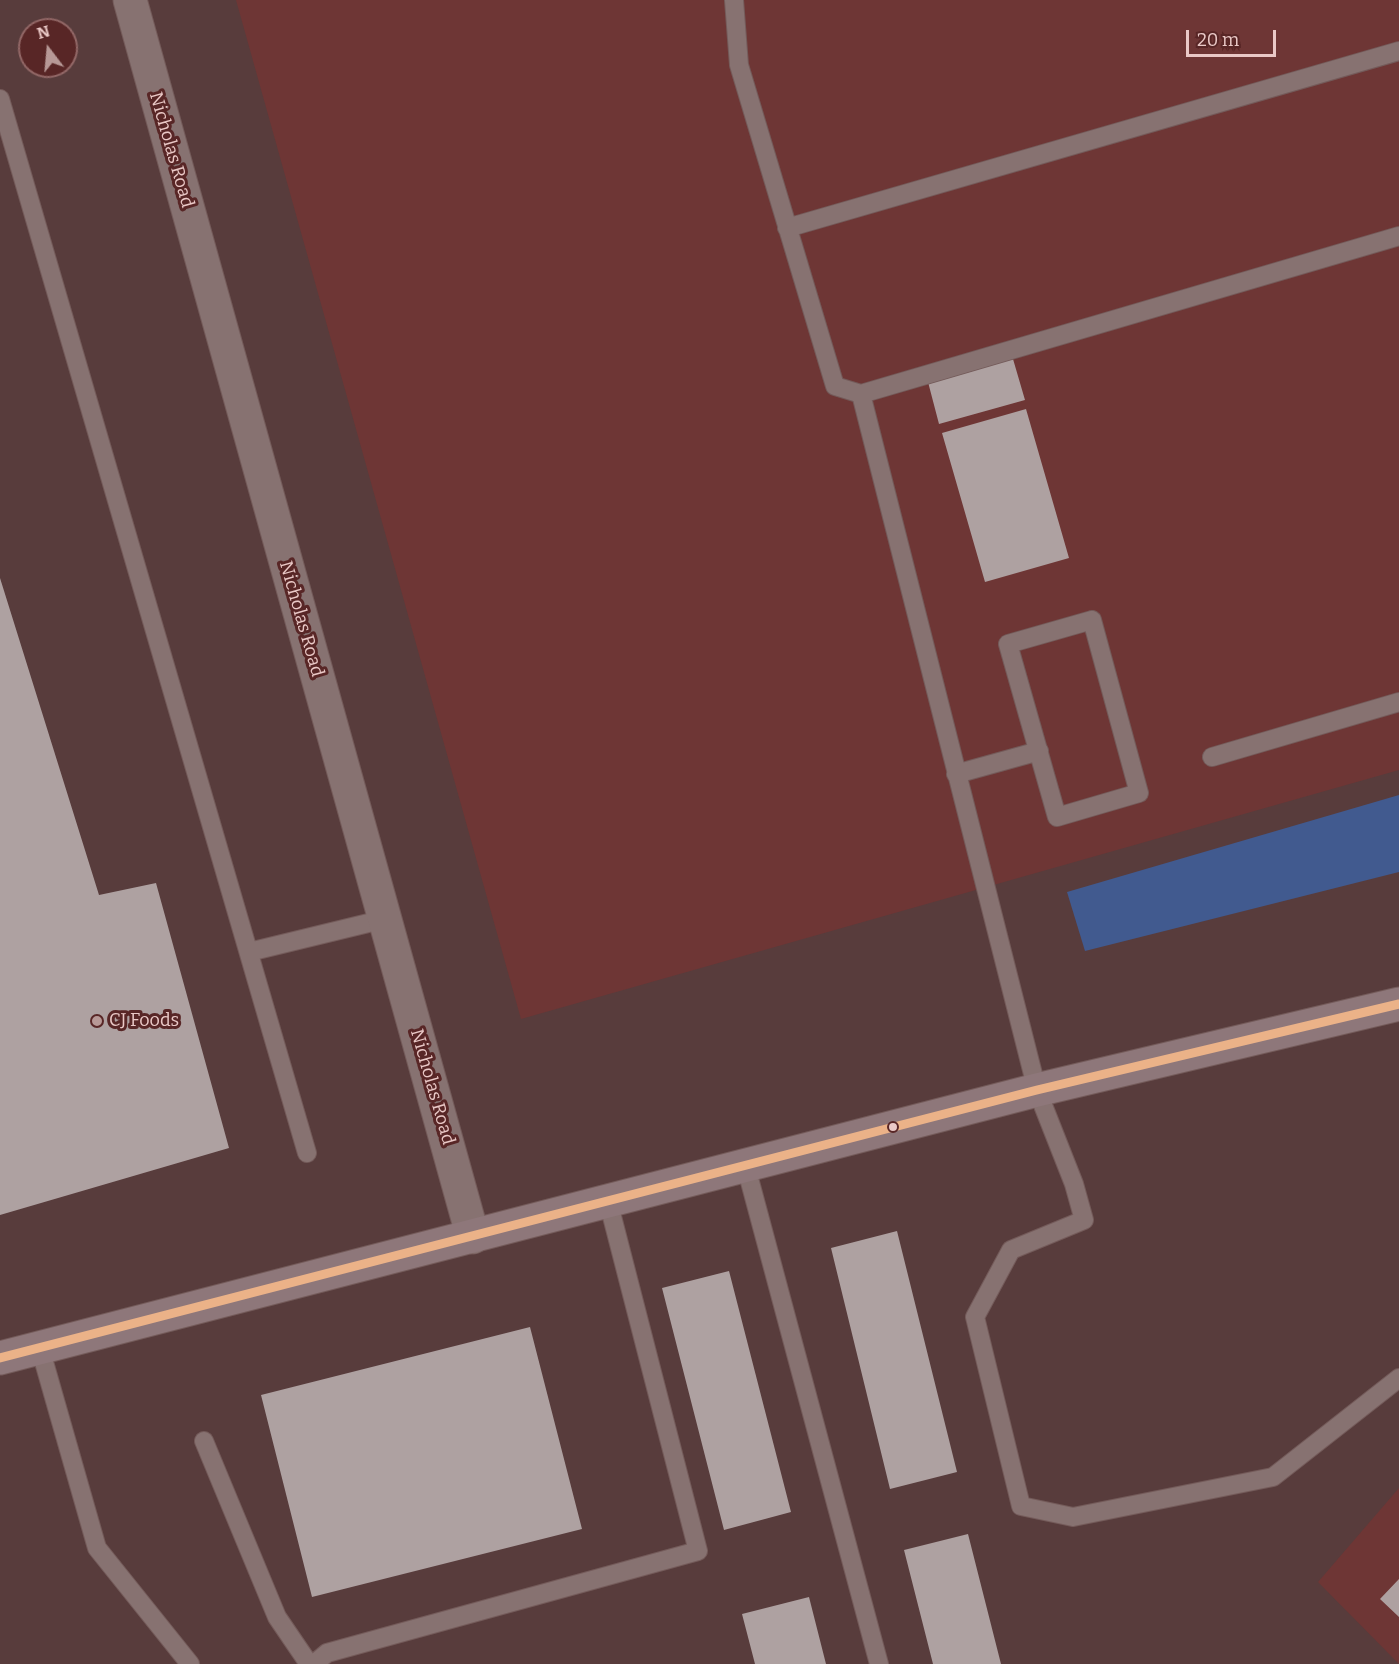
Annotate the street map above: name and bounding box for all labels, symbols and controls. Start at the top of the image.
north arrow [18,18,78,78]
scale bar [1189,18,1279,56]
text: N [35,21,52,43]
text: 20 m [1197,29,1239,51]
street label: Nicholas Road [144,90,198,210]
street label: Nicholas Road [274,559,328,679]
place label: CJ Foods [109,1010,179,1032]
marker: CJ Foods [90,1014,104,1028]
street label: Nicholas Road [405,1027,459,1147]
unlabelled marker [887,1121,899,1133]

